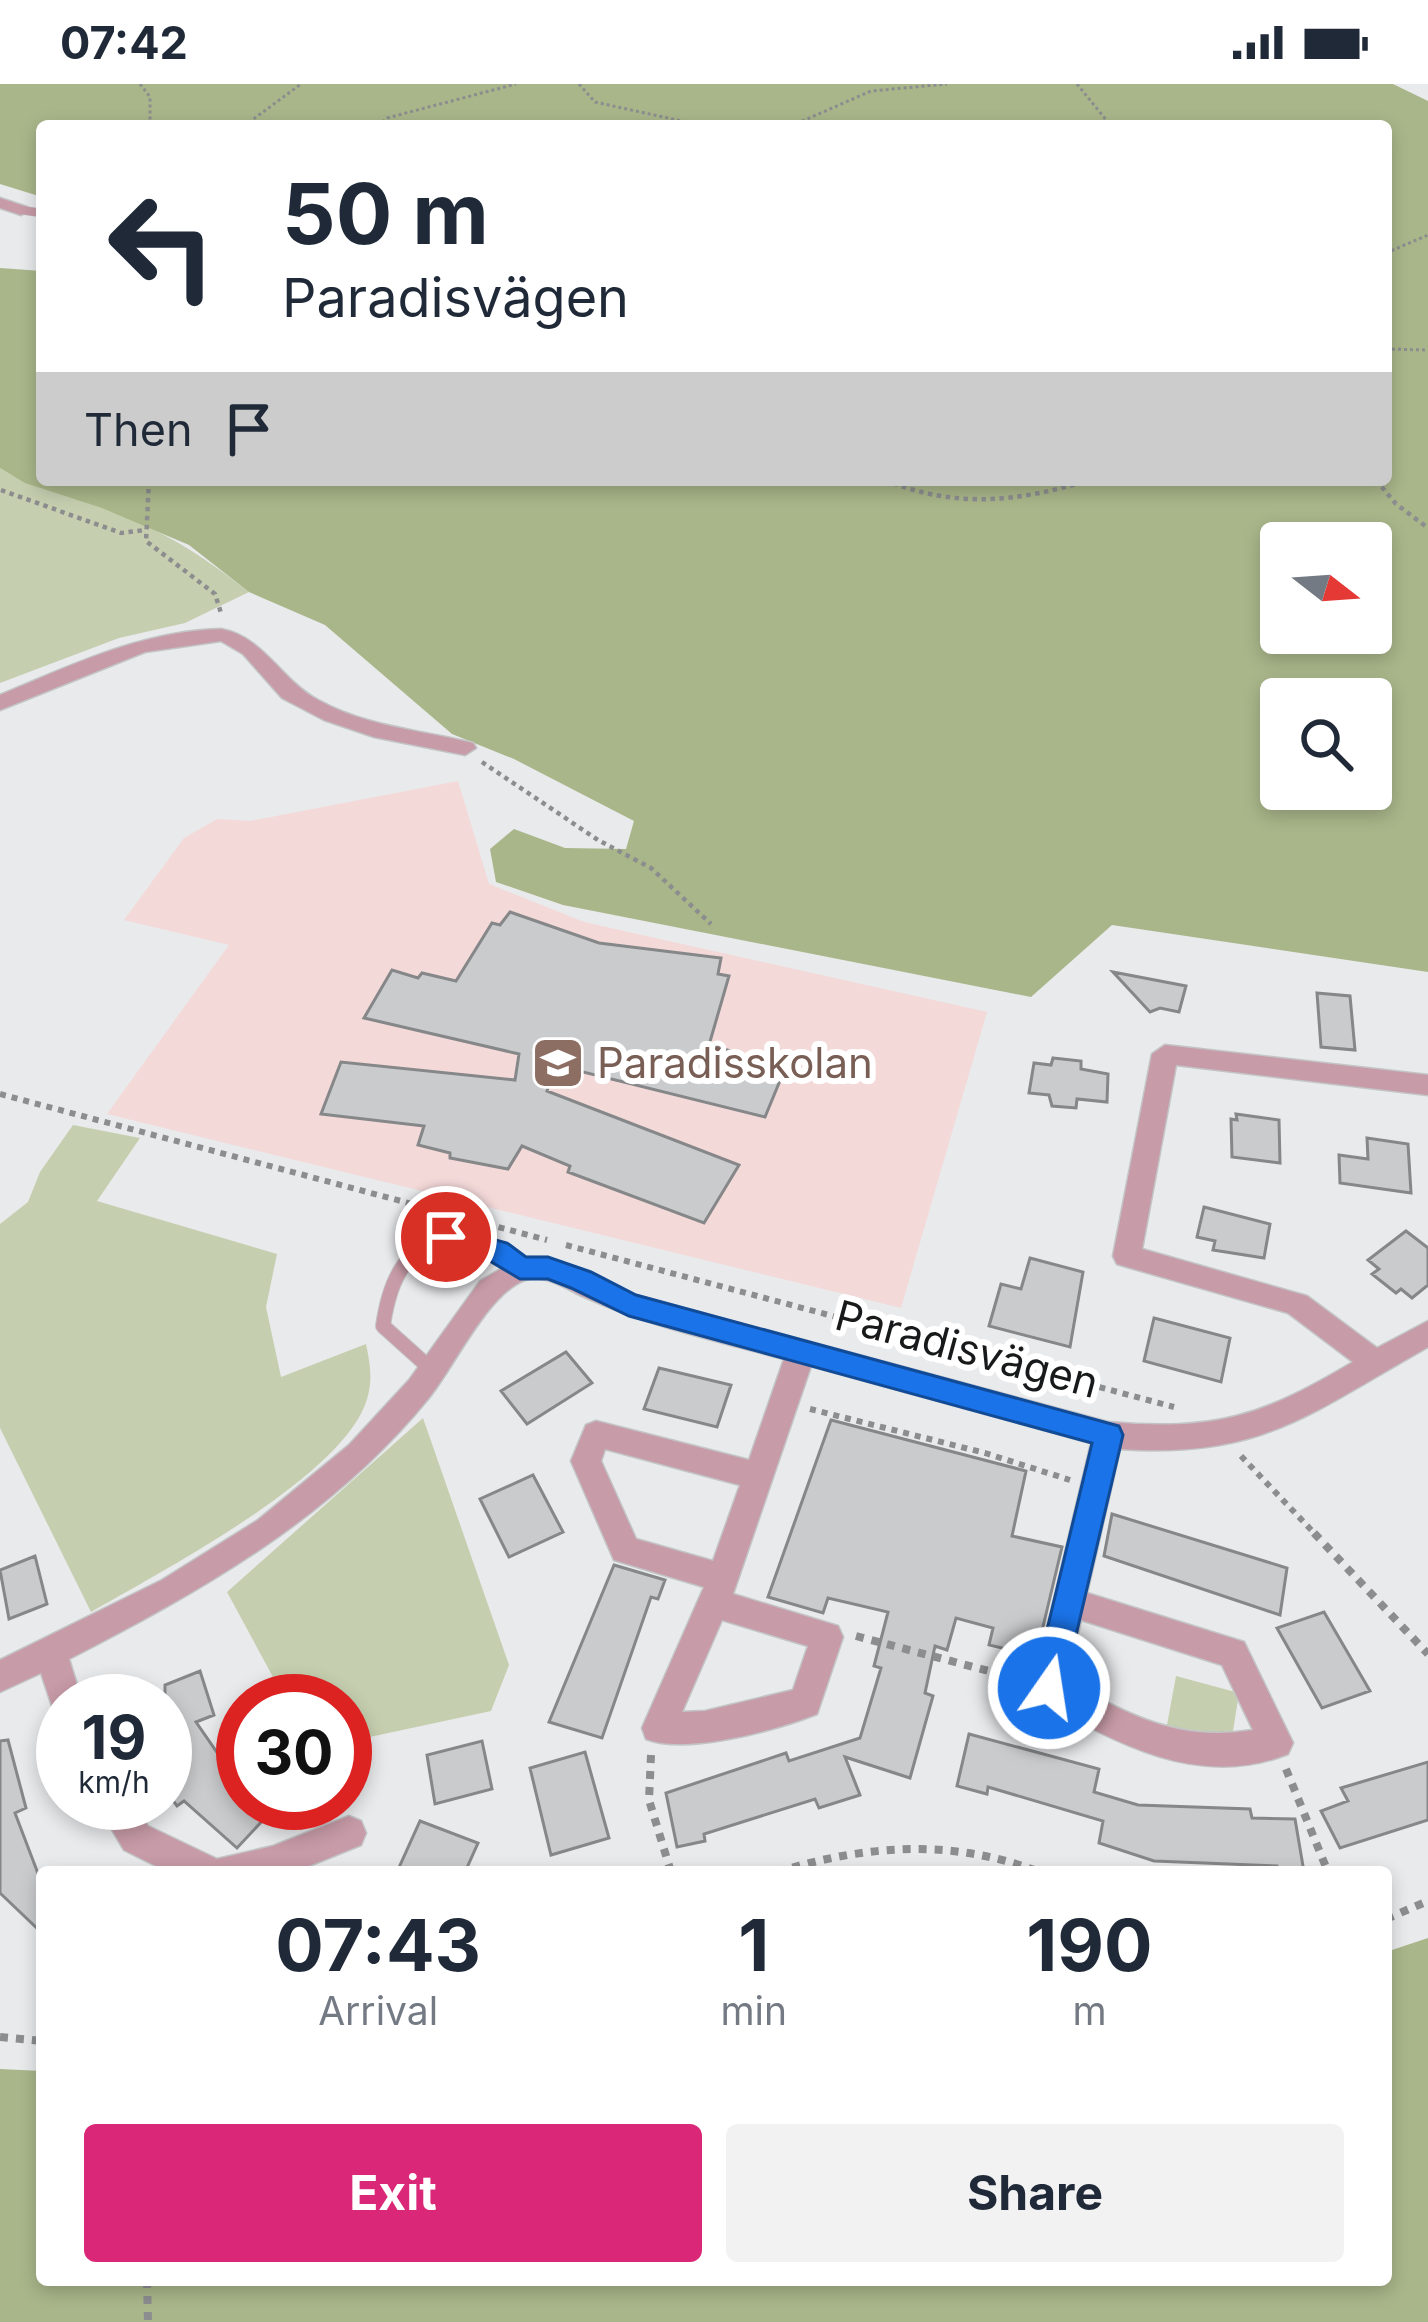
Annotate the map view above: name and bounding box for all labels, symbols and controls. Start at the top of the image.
text: 07:42 [60,15,188,70]
text: 50 m [282,163,489,264]
icon: left [84,168,240,324]
text: Paradisvägen [282,265,629,330]
icon: arrive [216,396,282,462]
text: Then [84,402,192,457]
north arrow [1260,522,1392,654]
map controls [1260,522,1392,810]
button: search [1260,678,1392,810]
school or university icon: Paradisskolan [530,1035,586,1091]
place label: Paradisskolan [597,1037,873,1088]
pin [395,1186,497,1288]
icon: arrive [413,1204,479,1270]
street label: Paradisvägen [830,1289,1104,1408]
position arrow [986,1625,1112,1751]
speed limit sign: 30 [216,1674,372,1830]
text: 19 [82,1701,146,1773]
text: km/h [78,1764,150,1800]
text: 07:43 [275,1901,481,1988]
text: 1 [738,1901,769,1988]
text: 190 [1026,1901,1153,1988]
text: Arrival [318,1987,438,2034]
text: min [720,1987,787,2034]
text: m [1072,1987,1107,2034]
button: Exit [84,2124,702,2262]
button: Share [726,2124,1344,2262]

